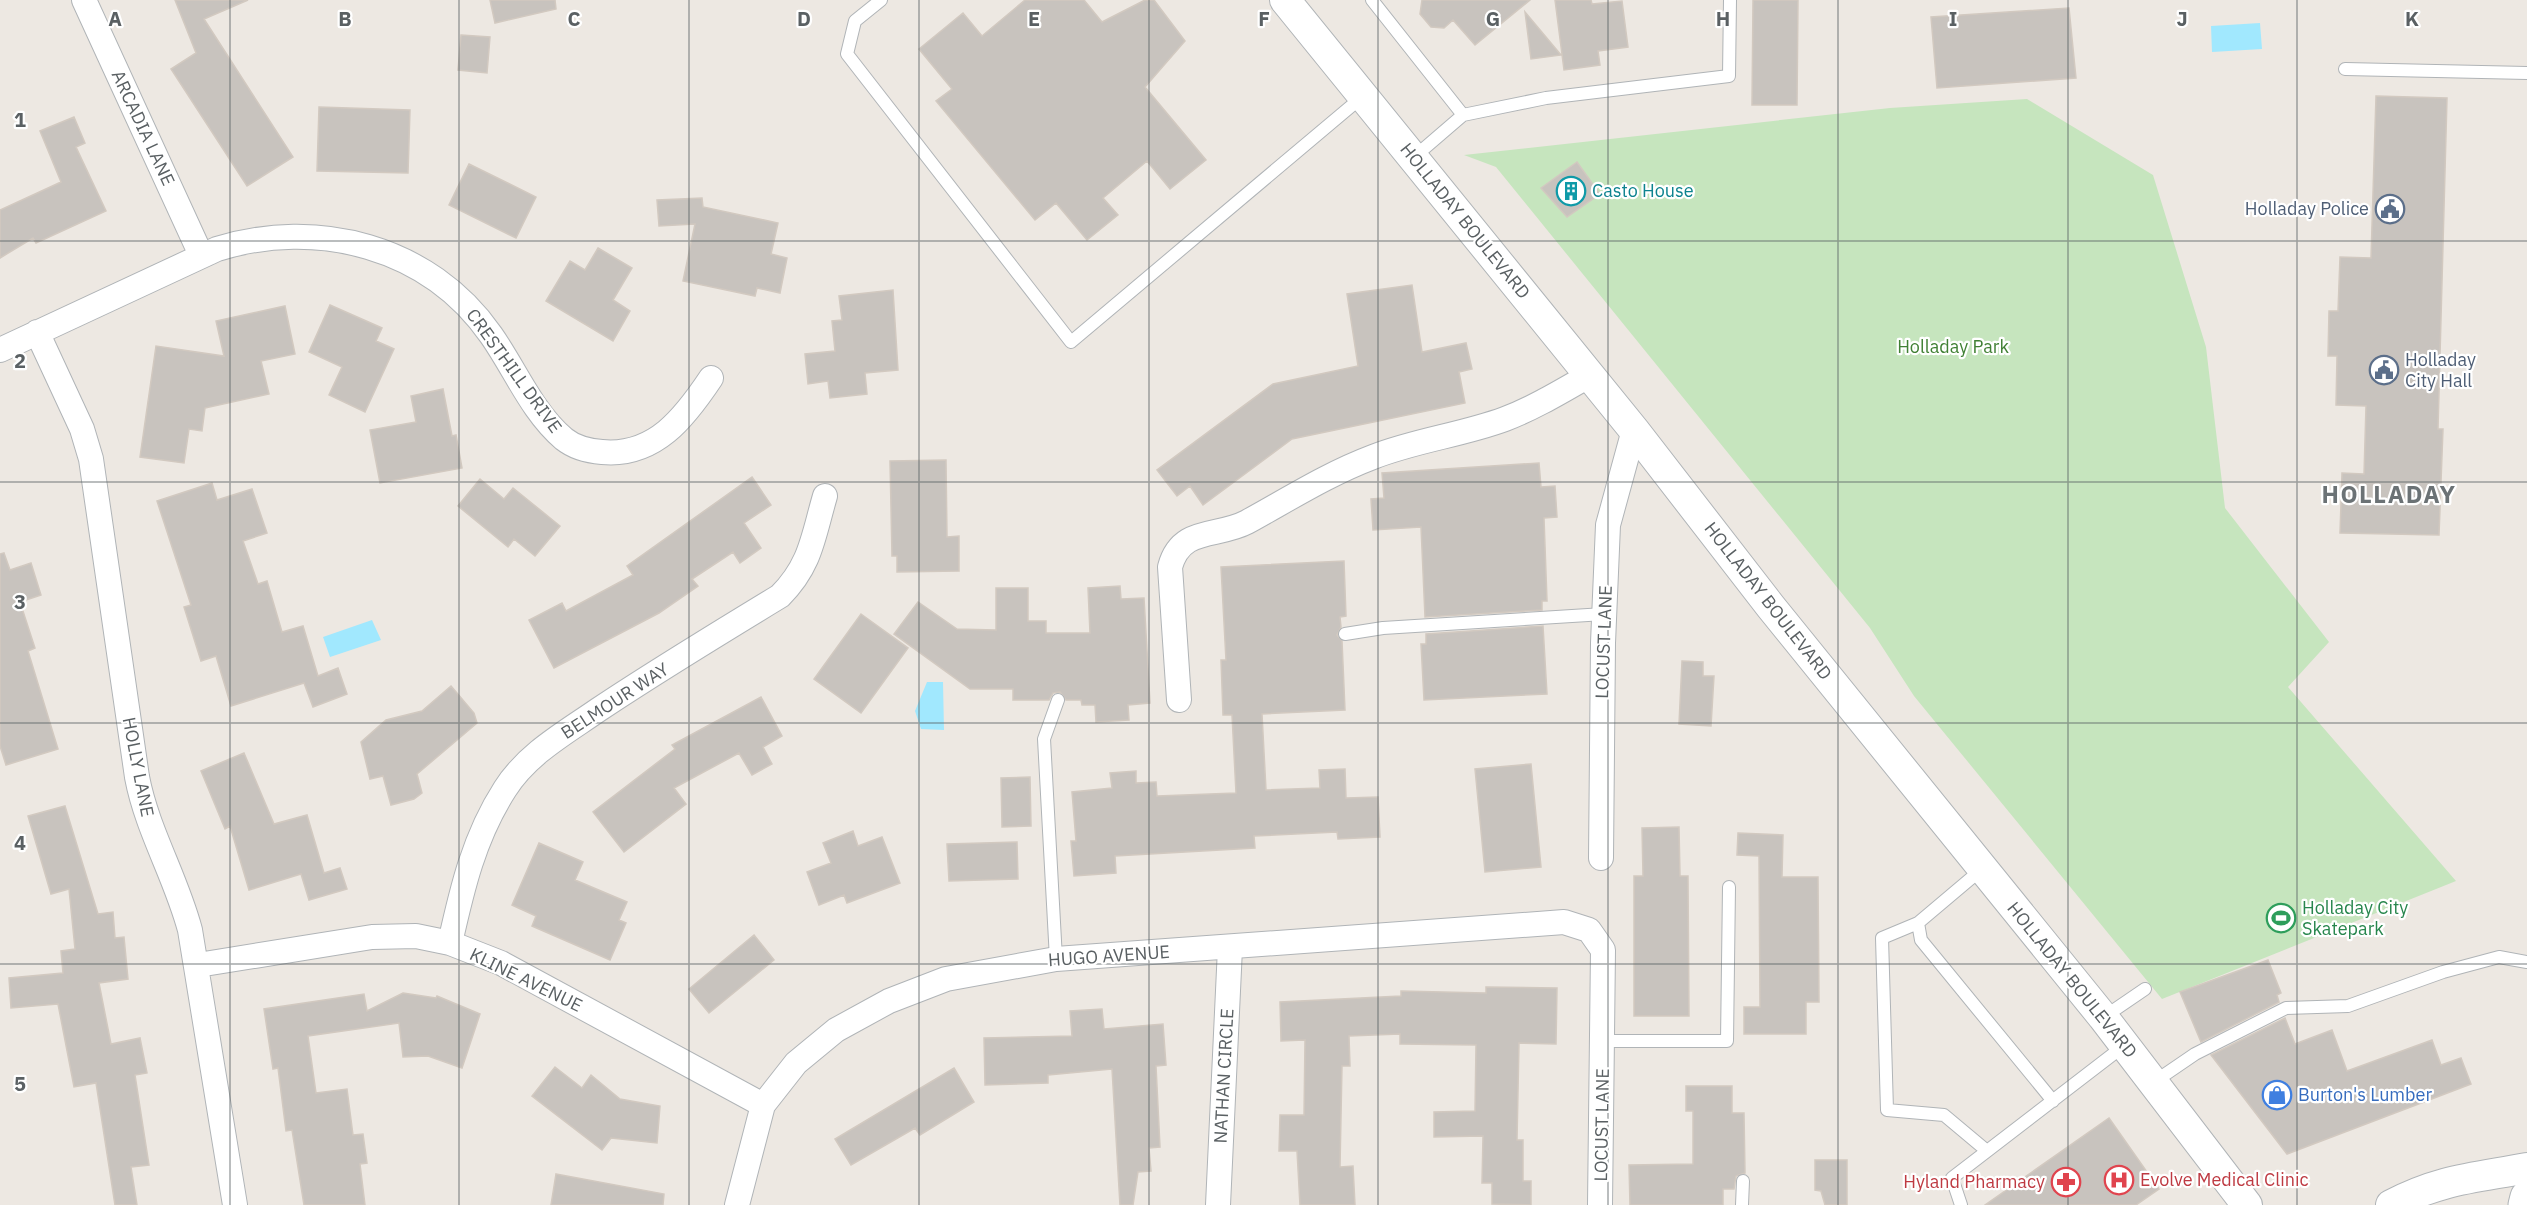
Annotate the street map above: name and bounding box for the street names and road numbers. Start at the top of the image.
street label: ARCADIA LANE [107,66,180,189]
street label: HOLLADAY BOULEVARD [1395,138,1535,303]
street label: CRESTHILL DRIVE [462,304,567,437]
street label: HOLLADAY BOULEVARD [1700,517,1837,684]
street label: LOCUST LANE [1590,585,1617,699]
street label: BELMOUR WAY [557,657,673,744]
street label: HOLLY LANE [118,715,159,819]
street label: HOLLADAY BOULEVARD [2002,897,2142,1062]
street label: HUGO AVENUE [1047,940,1171,971]
street label: KLINE AVENUE [466,942,586,1017]
street label: NATHAN CIRCLE [1208,1008,1239,1144]
street label: LOCUST LANE [1589,1068,1614,1182]

